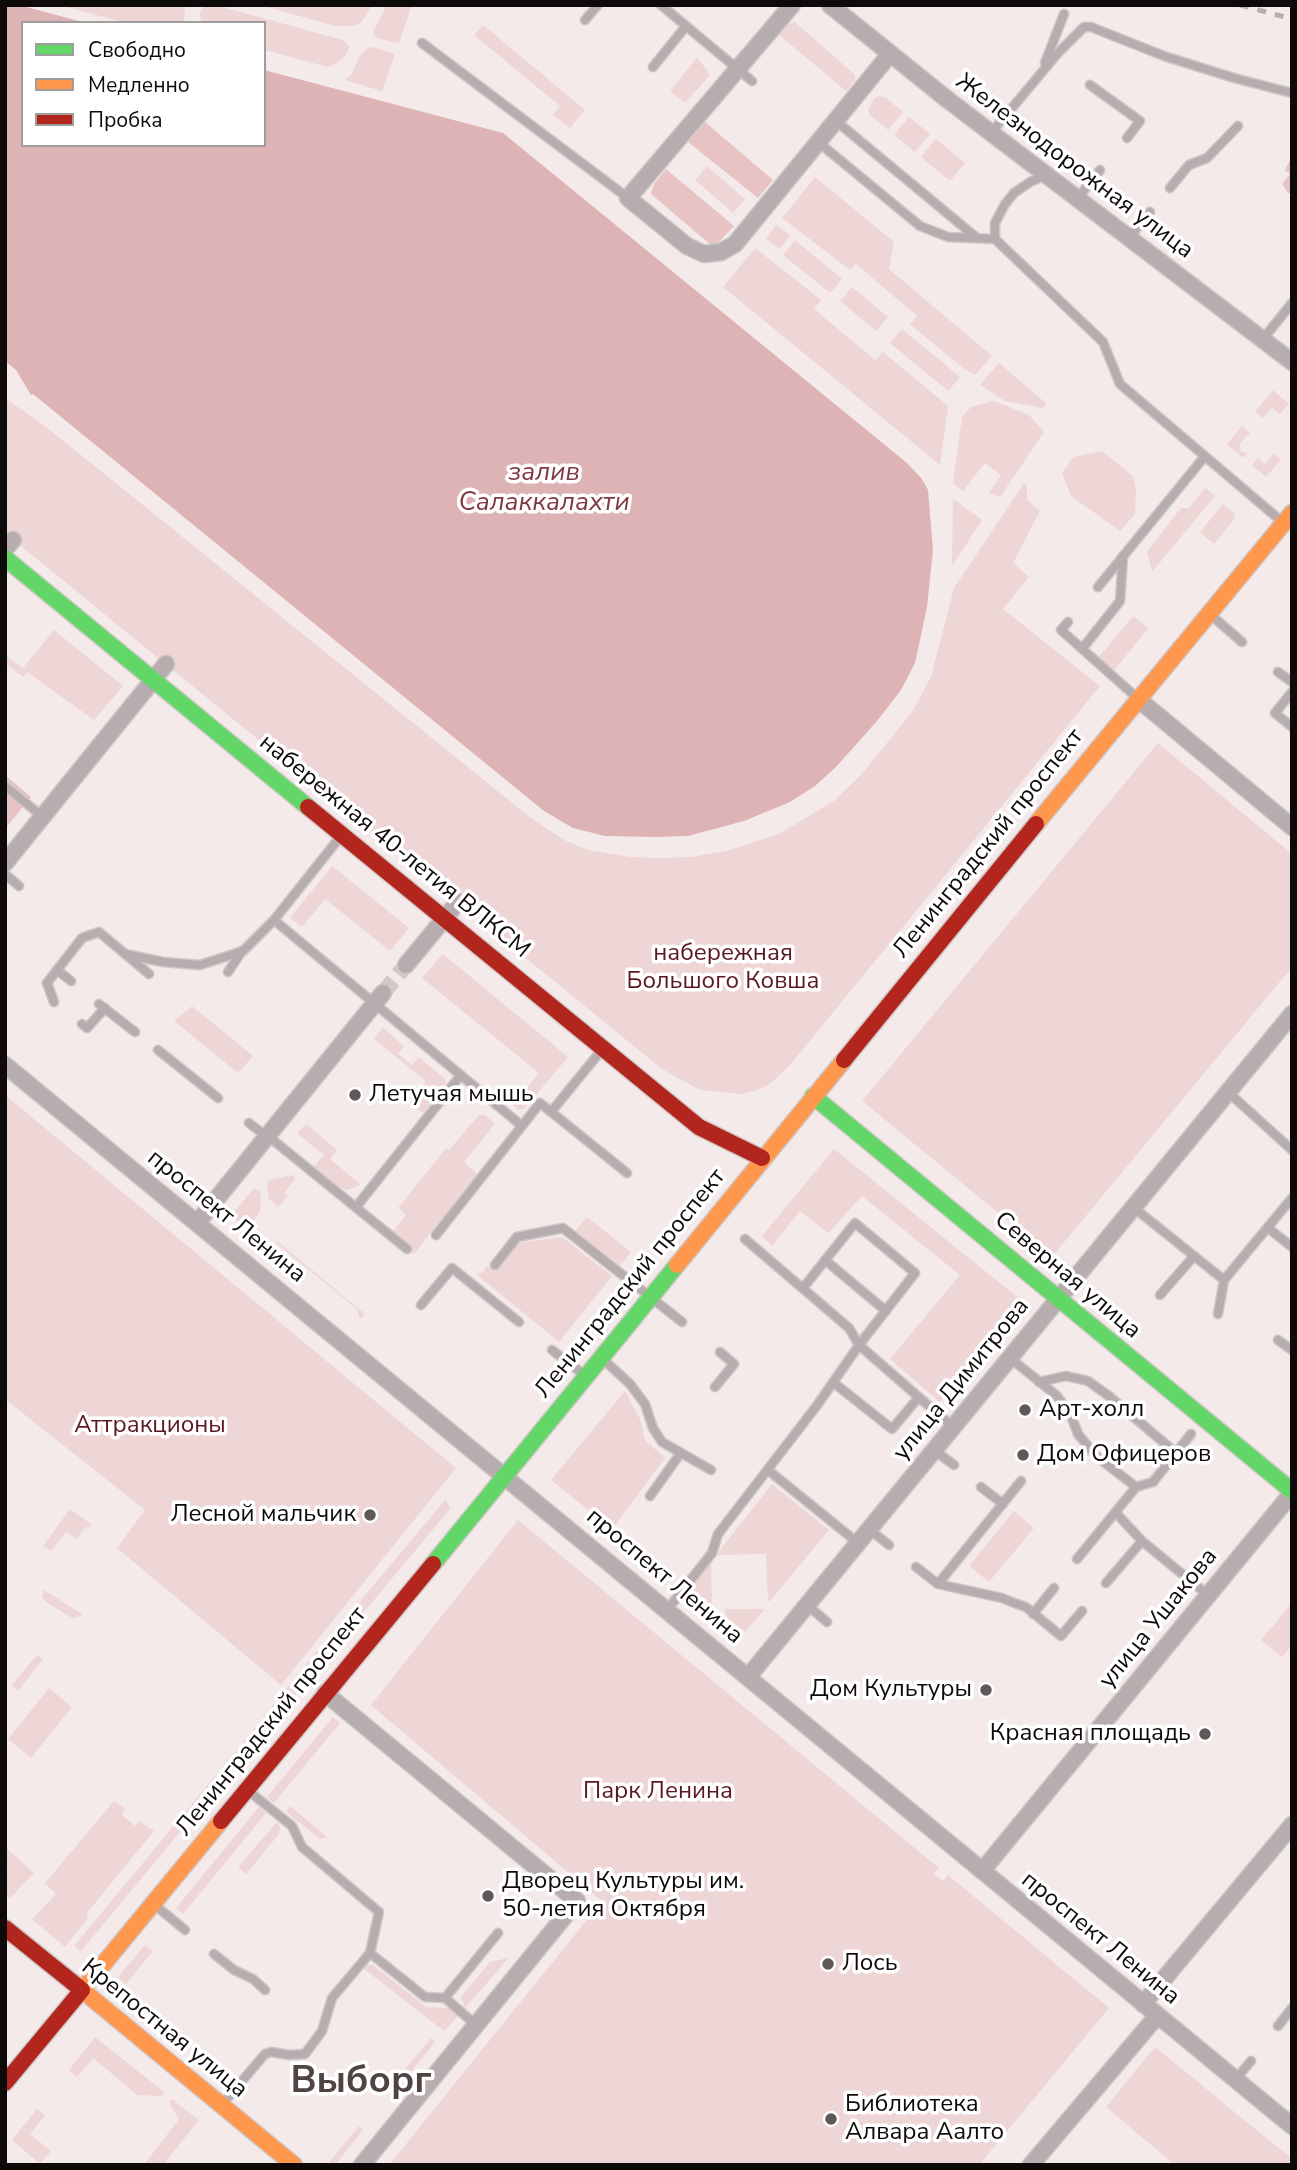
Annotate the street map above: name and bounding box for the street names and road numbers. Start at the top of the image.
street label: Железнодорожная улица [950,68,1198,266]
street label: Ленинградский проспект [888,724,1090,964]
street label: набережная 40-летия ВЛКСМ [253,729,535,965]
street label: проспект Ленина [141,1144,311,1290]
street label: Ленинградский проспект [530,1164,732,1404]
street label: Северная улица [988,1206,1146,1346]
street label: улица Димитрова [888,1293,1036,1467]
street label: проспект Ленина [580,1503,748,1651]
street label: улица Ушакова [1094,1543,1224,1695]
street label: Ленинградский проспект [171,1602,373,1842]
street label: проспект Ленина [1015,1866,1185,2012]
street label: Крепостная улица [75,1953,253,2105]

